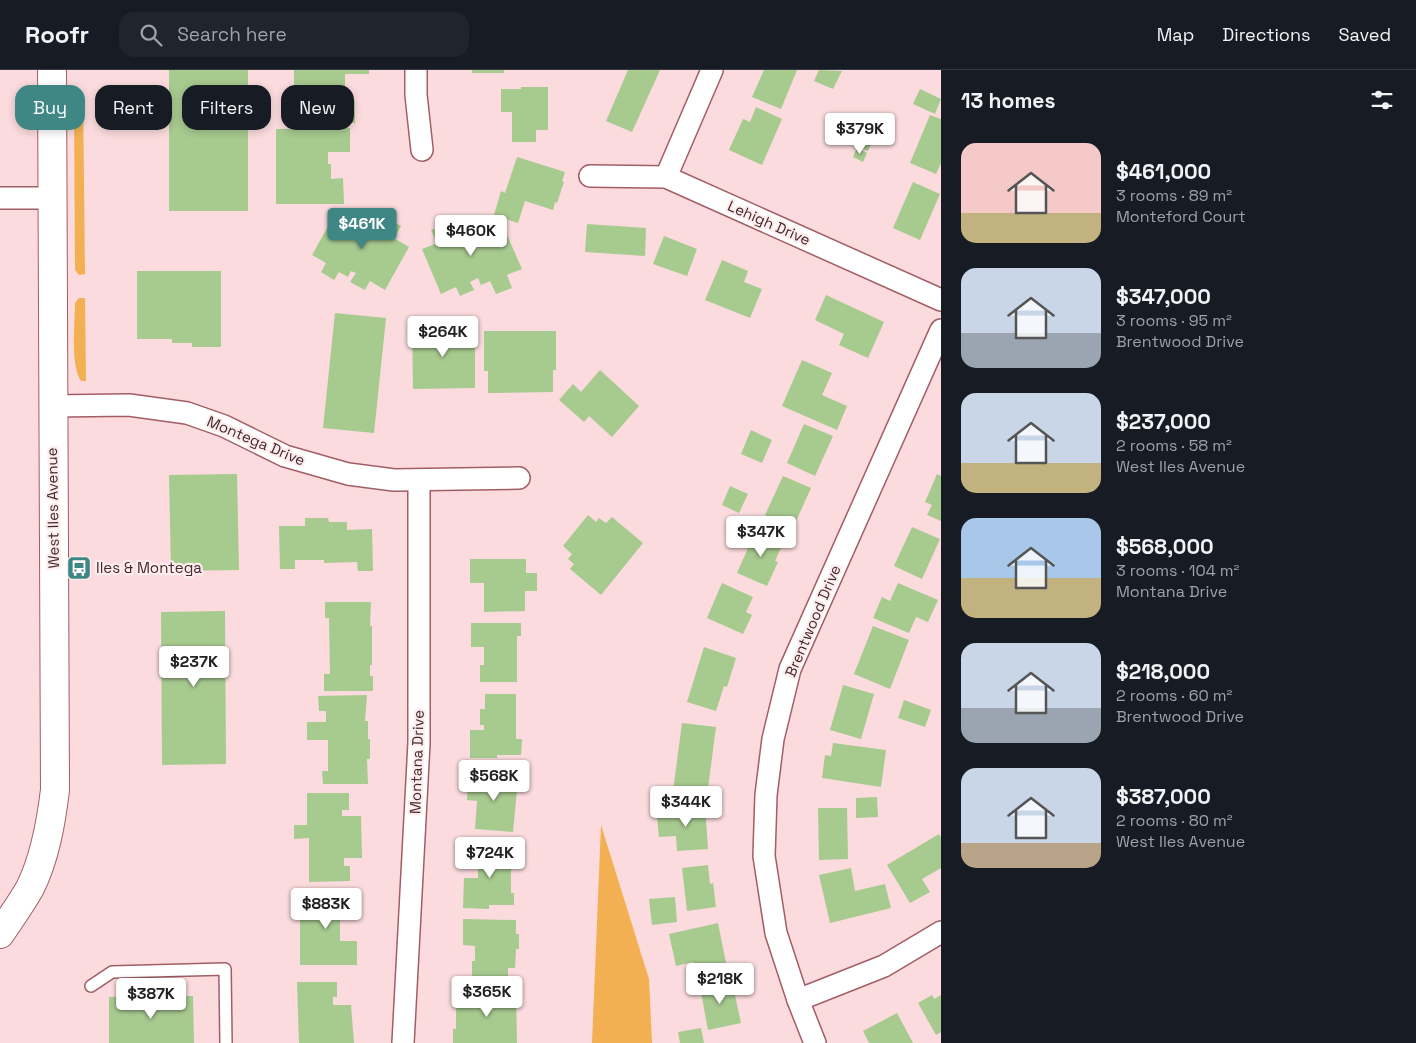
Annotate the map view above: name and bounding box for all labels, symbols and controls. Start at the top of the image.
search box [119,12,469,57]
text: Roofr [25,19,89,50]
icon: search [137,21,165,49]
text: Search here [177,22,287,47]
text: Map [1157,23,1194,46]
text: Directions [1222,23,1311,46]
text: Saved [1339,23,1391,46]
chip: Buy [15,85,85,130]
chip: Rent [95,85,172,130]
chip: Filters [182,85,271,130]
chip: New [281,85,354,130]
icon: filters [1368,86,1396,114]
text: 13 homes [961,87,1055,114]
pin: $379K [825,112,895,155]
text: $379K [836,118,884,139]
text: $461,000 [1116,158,1211,185]
icon: home [1001,163,1061,223]
text: 3 rooms · 89 m² [1116,185,1232,206]
street label: Lehigh Drive [725,196,814,249]
text: Monteford Court [1116,206,1246,227]
pin: $461K [327,208,397,250]
text: $461K [339,213,385,234]
pin: $460K [436,214,506,257]
text: $460K [446,220,496,241]
text: $347,000 [1116,283,1211,310]
icon: home [1001,288,1061,348]
text: 3 rooms · 95 m² [1116,310,1232,331]
pin: $264K [408,316,478,358]
text: $264K [418,321,468,342]
text: Brentwood Drive [1116,331,1244,352]
text: $237,000 [1116,408,1211,435]
street label: Montega Drive [204,411,308,470]
icon: home [1001,413,1061,473]
text: 2 rooms · 58 m² [1116,435,1232,456]
street label: West Iles Avenue [42,447,63,569]
text: West Iles Avenue [1116,456,1245,477]
pin: $347K [726,516,796,558]
text: $347K [737,521,785,542]
text: $568,000 [1116,533,1214,560]
icon: home [1001,538,1061,598]
bus stop icon: Iles & Montega [66,555,92,581]
place label: Iles & Montega [96,558,202,577]
text: 3 rooms · 104 m² [1116,560,1239,581]
street label: Brentwood Drive [780,562,845,680]
text: Montana Drive [1116,581,1227,602]
pin: $237K [159,646,229,688]
text: $237K [170,651,218,672]
text: $218,000 [1116,658,1210,685]
icon: home [1001,663,1061,723]
text: 2 rooms · 60 m² [1116,685,1232,706]
text: Brentwood Drive [1116,706,1244,727]
street label: Montana Drive [405,709,428,814]
pin: $568K [459,760,529,802]
text: $568K [470,765,518,786]
text: $387,000 [1116,783,1211,810]
pin: $344K [651,786,721,828]
icon: home [1001,788,1061,848]
text: $344K [661,791,711,812]
text: 2 rooms · 80 m² [1116,810,1233,831]
text: West Iles Avenue [1116,831,1245,852]
pin: $724K [455,836,525,879]
text: $724K [466,842,514,863]
pin: $883K [291,888,361,930]
text: $883K [302,893,350,914]
pin: $218K [685,962,755,1005]
text: $218K [697,968,743,989]
pin: $365K [452,976,522,1018]
pin: $387K [116,978,186,1020]
text: $365K [463,981,511,1002]
text: $387K [127,983,175,1004]

